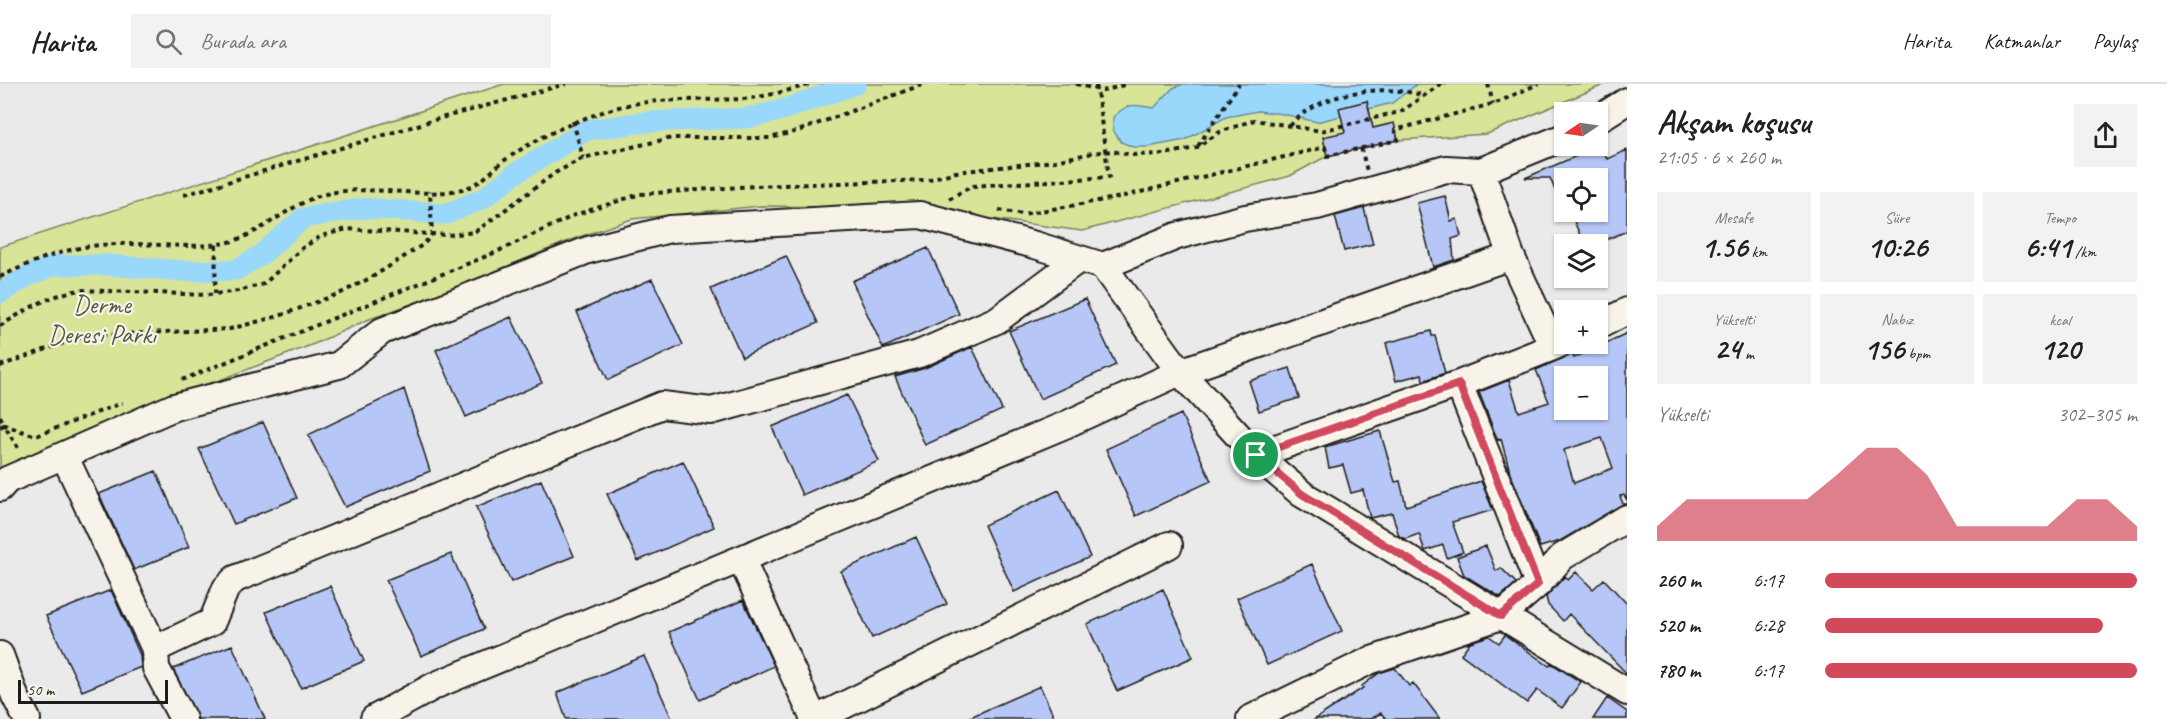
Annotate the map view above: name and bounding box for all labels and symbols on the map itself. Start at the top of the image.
north arrow [1554,102,1608,156]
park label: Derme Deresi Parkı [48,288,157,351]
pin [1230,429,1281,480]
scale bar [18,677,168,704]

